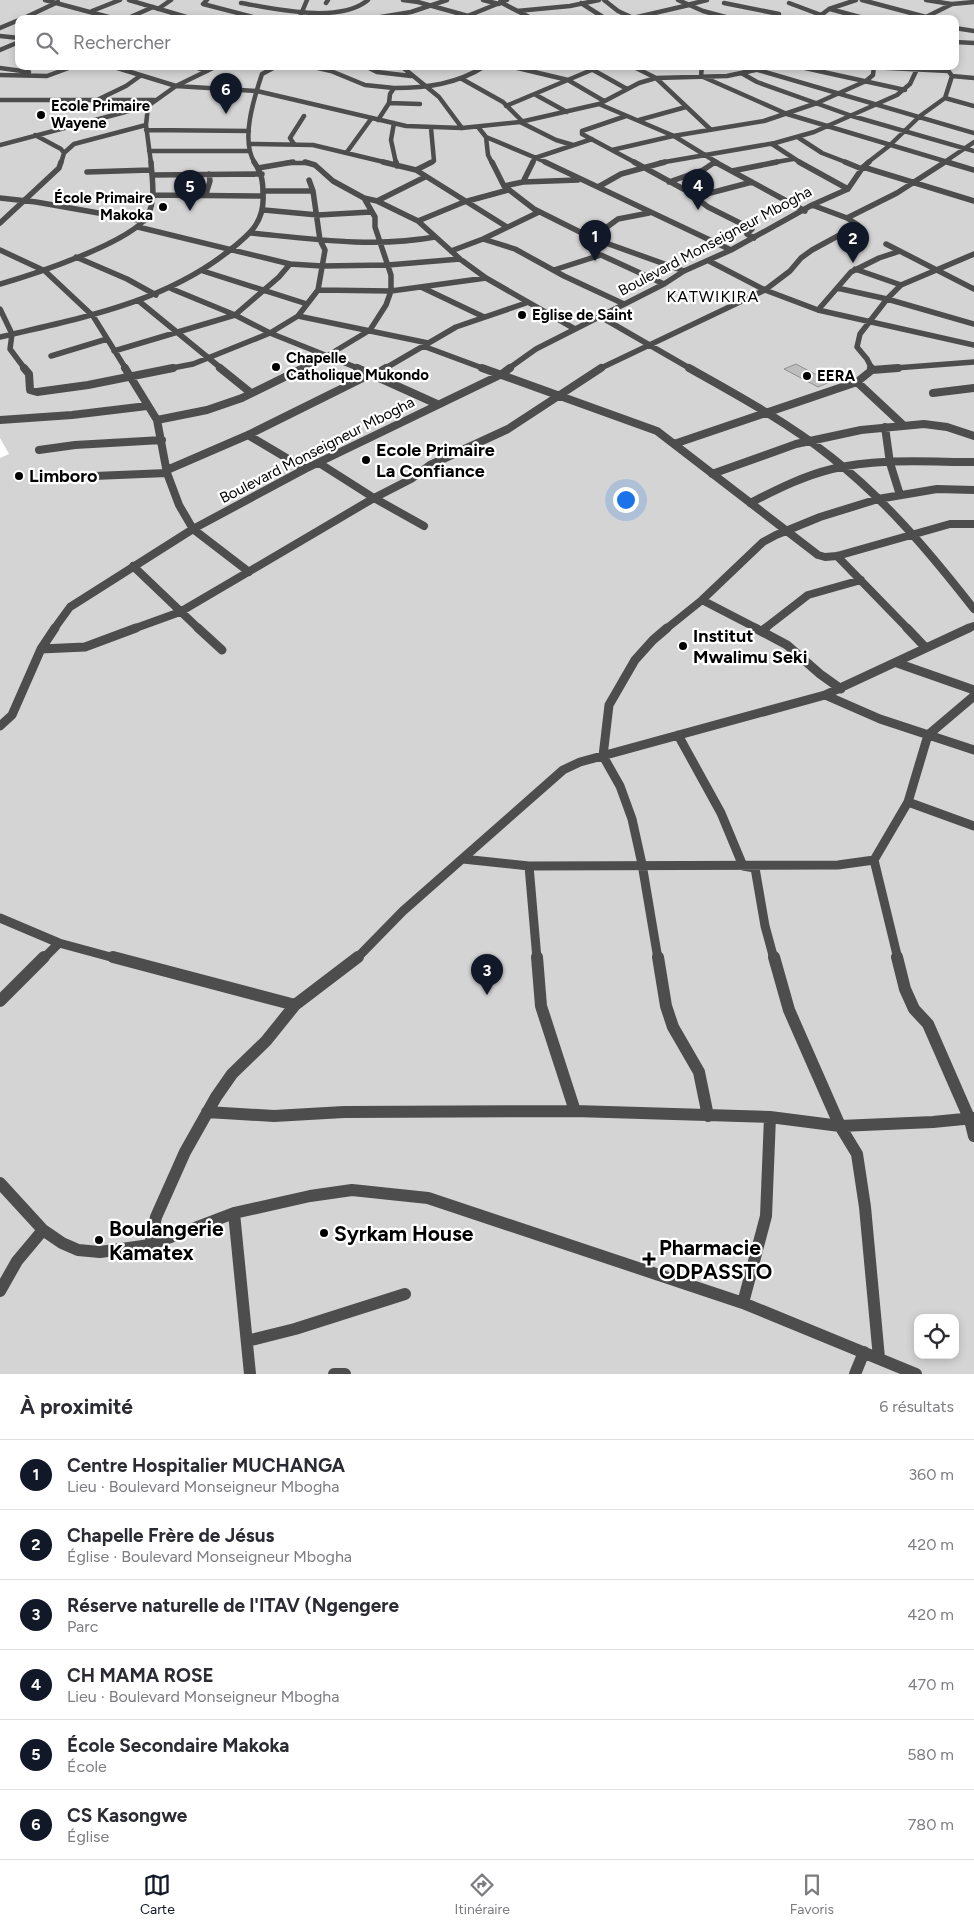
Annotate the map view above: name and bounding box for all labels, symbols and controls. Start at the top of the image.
search box [15,15,959,70]
icon: search [33,29,61,57]
text: Rechercher [73,31,171,54]
pin: 6 [210,73,242,114]
place label: Ecole Primaire Wayene [51,97,151,132]
marker: Ecole Primaire Wayene [35,109,47,121]
pin: 4 [682,169,714,210]
pin: 5 [174,170,206,211]
street label: Boulevard Monseigneur Mbogha [615,182,815,300]
place label: École Primaire Makoka [54,189,154,224]
marker: École Primaire Makoka [157,201,169,213]
pin: 1 [579,220,611,261]
pin: 2 [837,222,869,263]
district label: KATWIKIRA [667,287,759,306]
place label: Eglise de Saint [532,306,633,324]
marker: Eglise de Saint [516,309,528,321]
place label: Chapelle Catholique Mukondo [286,349,429,384]
marker: Chapelle Catholique Mukondo [270,361,282,373]
place label: EERA [817,367,855,385]
marker: EERA [801,370,813,382]
street label: Boulevard Monseigneur Mbogha [217,393,417,507]
place label: Ecole Primaire La Confiance [376,439,495,482]
marker: Ecole Primaire La Confiance [360,454,372,466]
place label: Limboro [29,465,98,487]
marker: Limboro [13,470,25,482]
your location [613,487,639,513]
place label: Institut Mwalimu Seki [693,625,807,668]
marker: Institut Mwalimu Seki [677,640,689,652]
pin: 3 [471,954,503,995]
place label: Boulangerie Kamatex [109,1216,224,1265]
place label: Syrkam House [334,1221,474,1246]
marker: Syrkam House [318,1227,330,1239]
marker: Boulangerie Kamatex [93,1234,105,1246]
place label: Pharmacie ODPASSTO [659,1235,772,1284]
marker: Pharmacie ODPASSTO [643,1253,655,1265]
map controls [914,1314,959,1359]
button: locate [914,1314,959,1359]
text: À proximité [20,1394,133,1419]
text: 6 résultats [879,1397,954,1416]
text: Centre Hospitalier MUCHANGA [67,1454,345,1477]
text: 1 [33,1465,39,1484]
text: 360 m [908,1465,954,1484]
text: Lieu · Boulevard Monseigneur Mbogha [67,1477,339,1496]
text: Chapelle Frère de Jésus [67,1524,274,1547]
text: 2 [31,1535,41,1554]
text: 420 m [907,1535,954,1554]
text: Église · Boulevard Monseigneur Mbogha [67,1547,352,1566]
text: Réserve naturelle de l'ITAV (Ngengere [67,1594,399,1617]
text: 3 [32,1605,40,1624]
text: 420 m [907,1605,954,1624]
text: Parc [67,1617,98,1636]
text: CH MAMA ROSE [67,1664,214,1687]
text: 4 [31,1675,41,1694]
text: 470 m [908,1675,954,1694]
text: Lieu · Boulevard Monseigneur Mbogha [67,1687,339,1706]
text: École Secondaire Makoka [67,1734,289,1757]
text: 5 [31,1745,41,1764]
text: 580 m [907,1745,954,1764]
text: École [67,1757,107,1776]
text: CS Kasongwe [67,1804,187,1827]
text: 6 [31,1815,41,1834]
text: 780 m [908,1815,954,1834]
text: Église [67,1827,109,1846]
tab: Carte [140,1871,175,1918]
tab: Itinéraire [455,1871,510,1918]
tab: Favoris [790,1871,834,1918]

